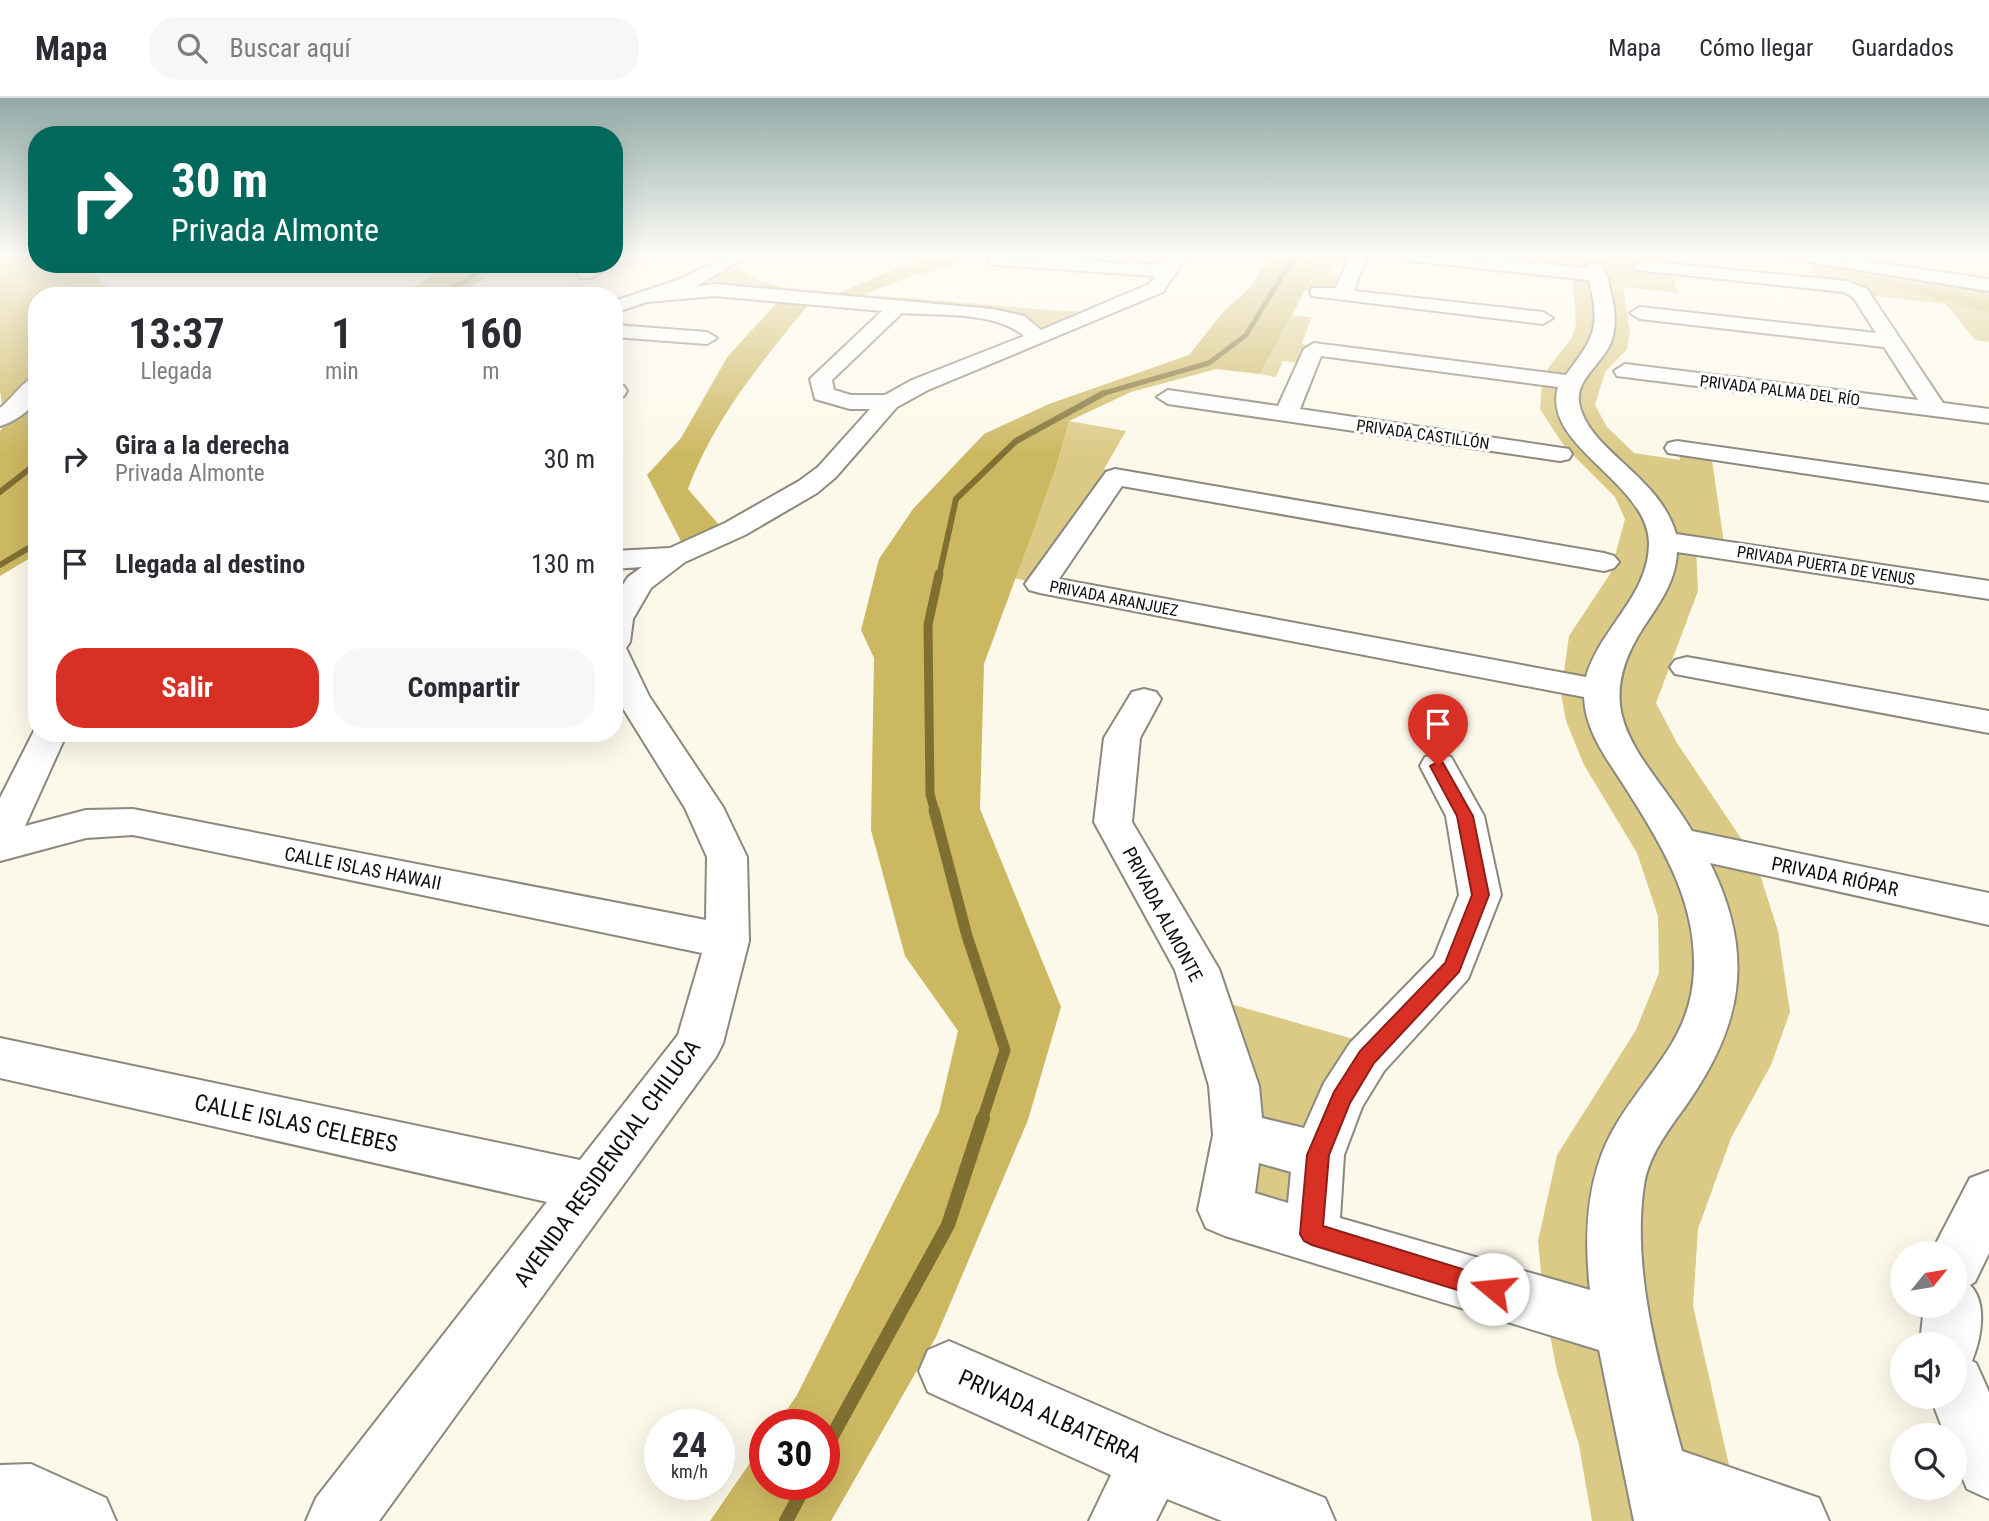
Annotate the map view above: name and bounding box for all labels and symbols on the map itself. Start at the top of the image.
street label: PRIVADA PALMA DEL RÍO [1699,371,1861,410]
street label: PRIVADA CASTILLÓN [1355,415,1491,453]
street label: PRIVADA PUERTA DE VENUS [1736,542,1916,589]
street label: PRIVADA ARANJUEZ [1048,577,1180,620]
pin [1408,694,1468,766]
street label: CALLE ISLAS HAWAII [282,842,443,895]
street label: PRIVADA ALMONTE [1117,843,1208,985]
street label: PRIVADA RIÓPAR [1770,852,1900,901]
street label: AVENIDA RESIDENCIAL CHILUCA [509,1034,706,1292]
street label: CALLE ISLAS CELEBES [192,1089,400,1158]
north arrow [1890,1241,1967,1318]
position arrow [1456,1252,1530,1326]
street label: PRIVADA ALBATERRA [954,1364,1145,1469]
speed limit sign: 30 [749,1409,840,1500]

